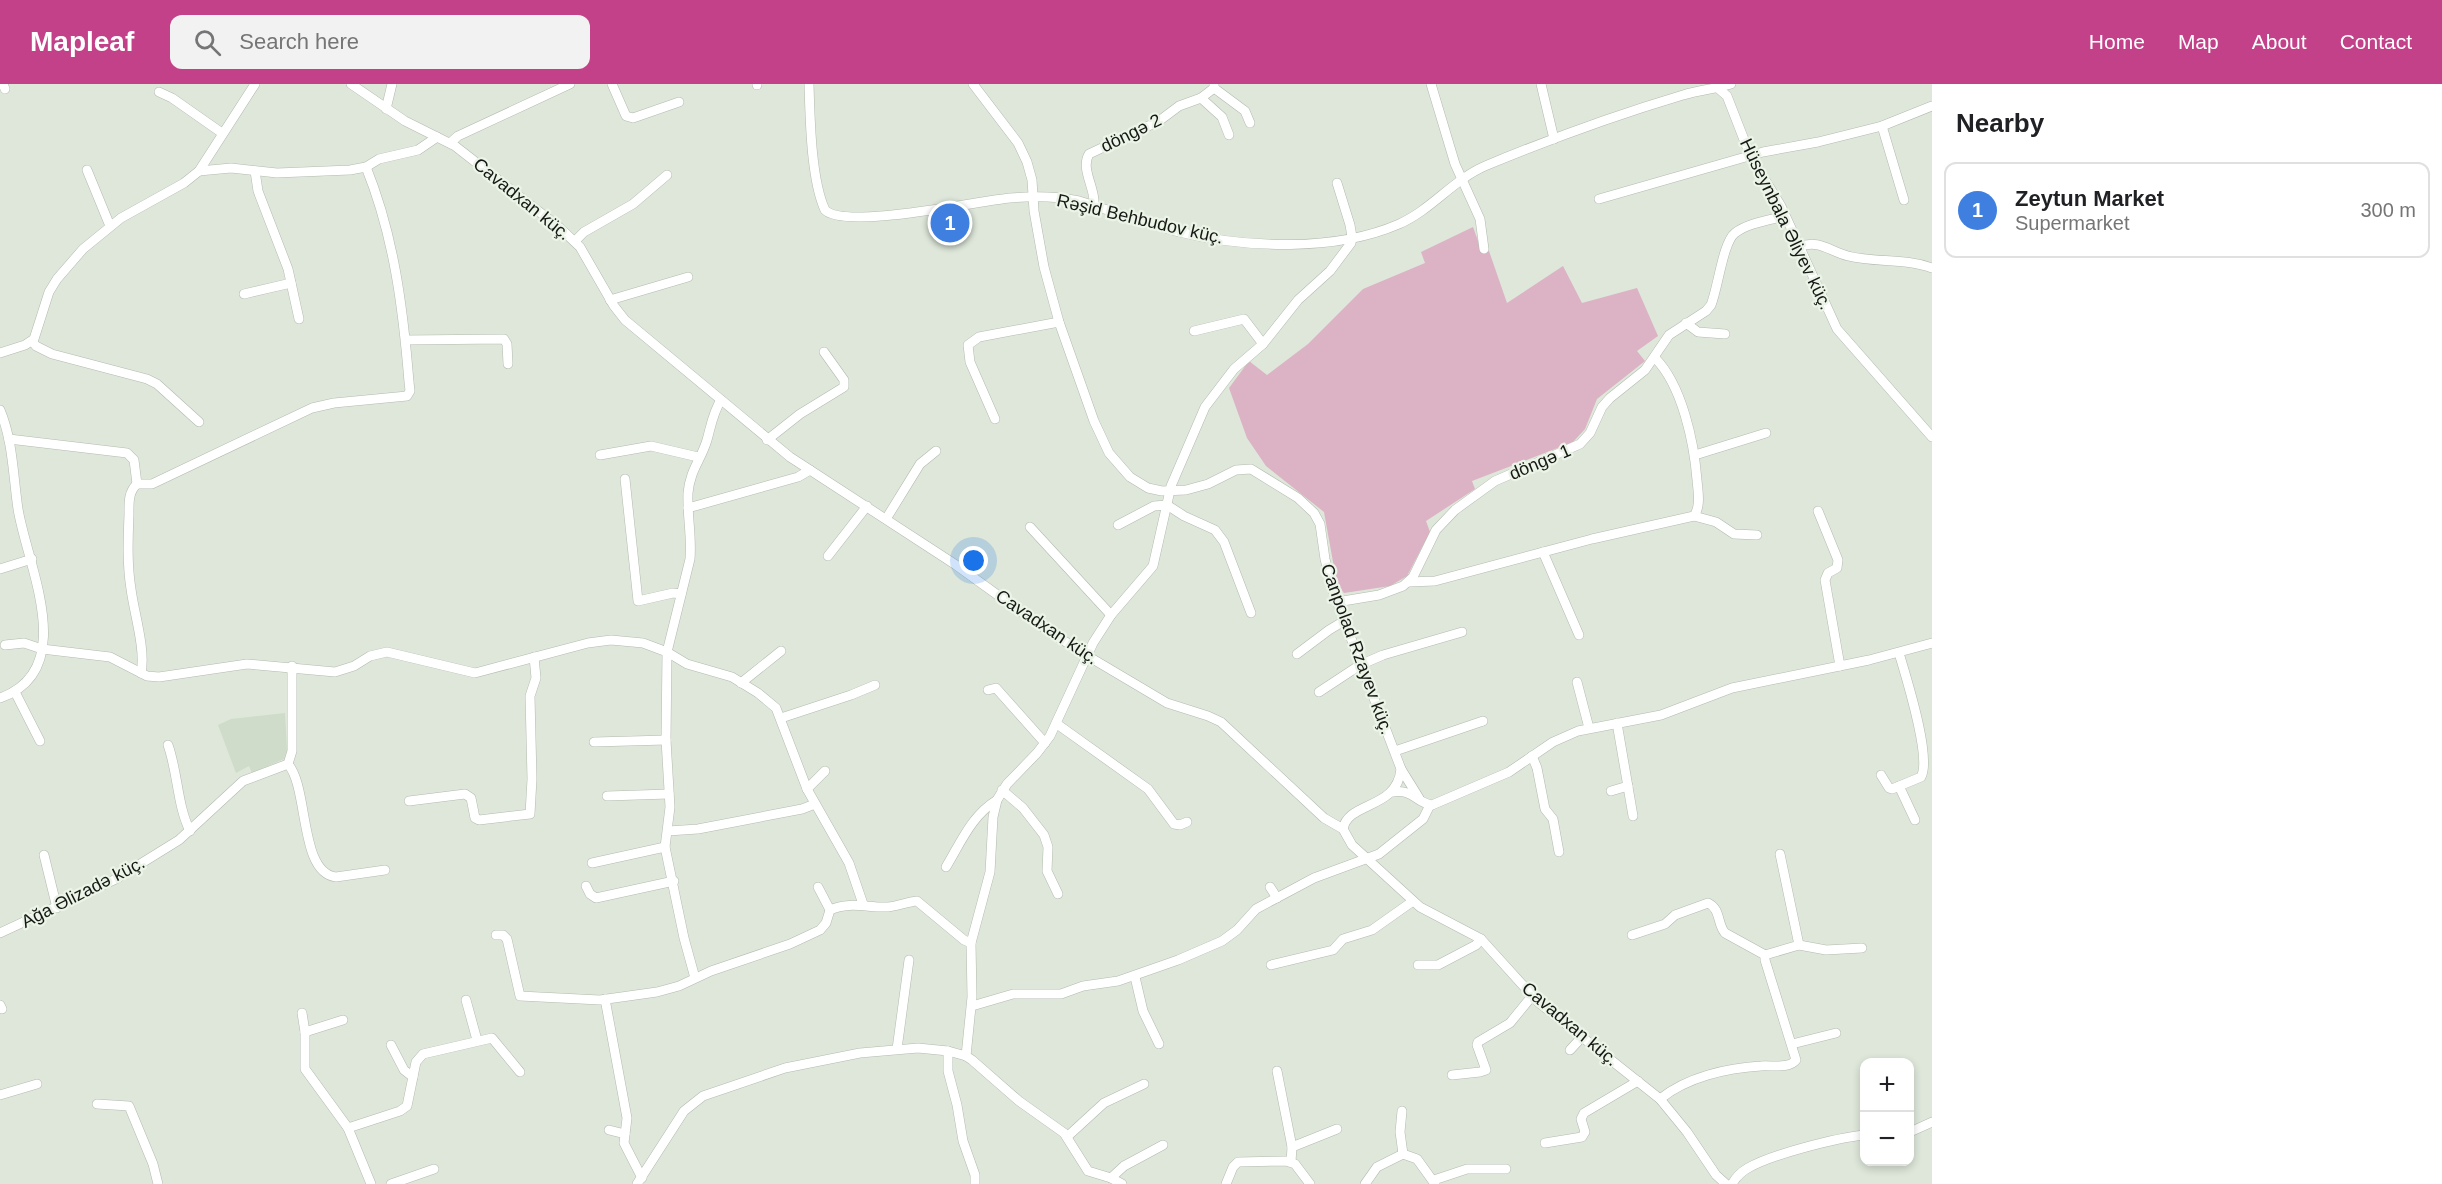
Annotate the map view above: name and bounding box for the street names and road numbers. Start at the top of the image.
street label: döngə 2 [1097,110,1165,156]
street label: Hüseynbala Əliyev küç. [1736,135,1836,313]
street label: Cavadxan küç. [469,154,575,244]
street label: Rəşid Behbudov küç. [1055,190,1225,248]
street label: döngə 1 [1506,440,1574,484]
street label: Canpolad Rzayev küç. [1317,561,1397,737]
street label: Cavadxan küç. [992,585,1102,669]
street label: Ağa Əlizadə küç. [18,852,148,932]
street label: Cavadxan küç. [1518,978,1622,1070]

